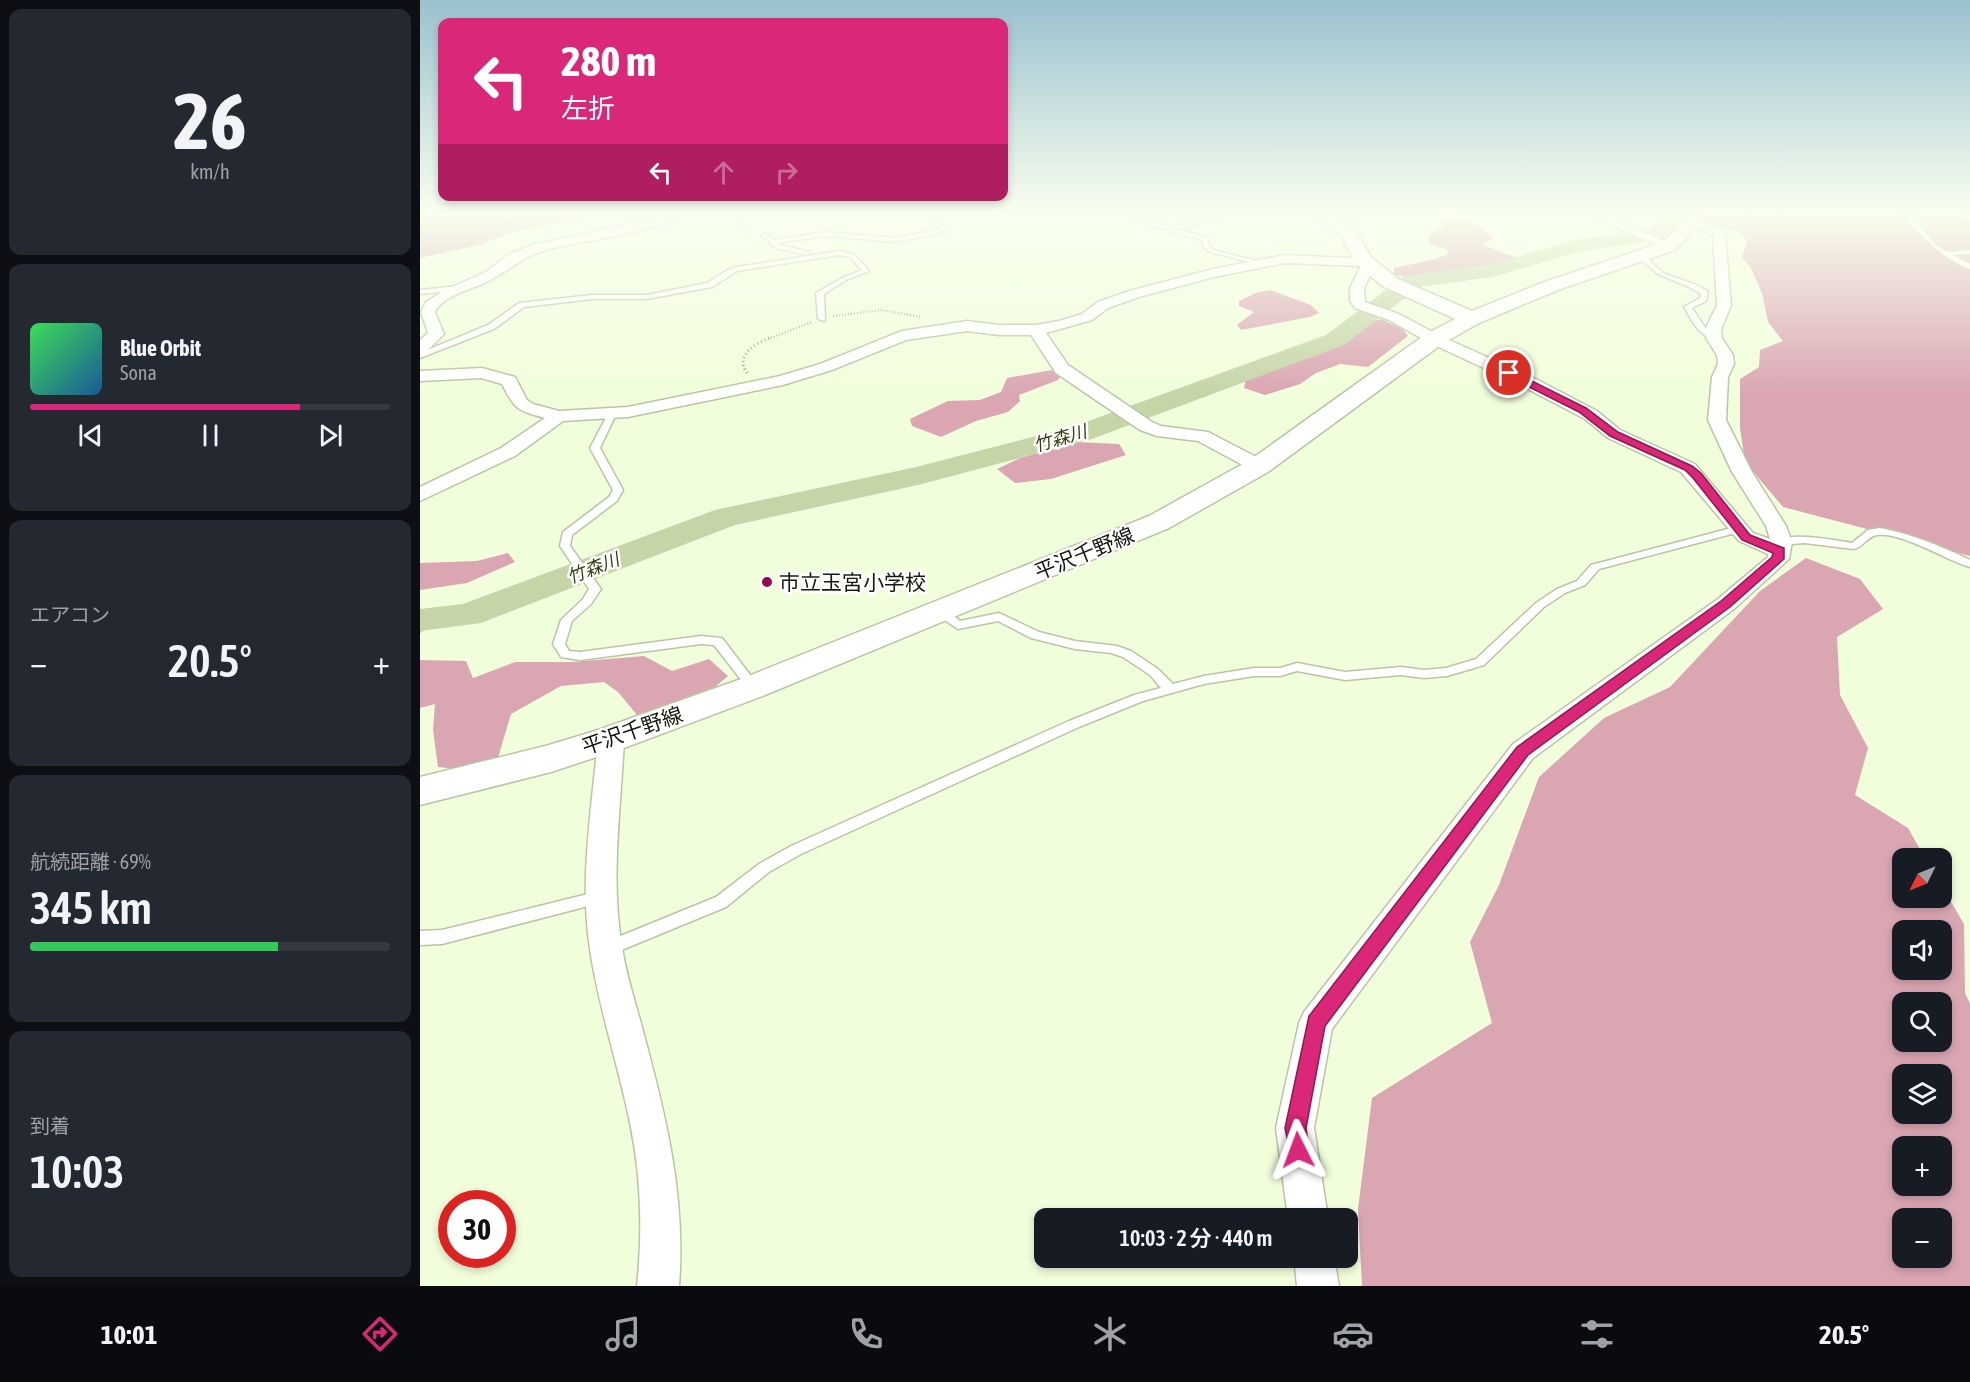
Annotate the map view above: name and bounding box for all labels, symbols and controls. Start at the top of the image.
text: 280 m [561,37,656,85]
icon: left [462,42,540,120]
text: 26 [173,76,247,166]
text: 左折 [561,93,615,124]
icon: left [644,156,677,189]
icon: ahead [707,156,740,189]
icon: right [770,156,803,189]
text: km/h [190,160,230,183]
text: Blue Orbit [120,335,201,361]
pin [1483,347,1534,398]
icon: arrive [1492,356,1525,389]
text: Sona [120,361,157,384]
icon: previous [74,419,107,452]
icon: pause [194,419,227,452]
icon: next [314,419,347,452]
water label: 竹森川 [1031,420,1091,456]
street label: 平沢千野線 [1031,522,1137,584]
water label: 竹森川 [564,548,624,587]
place label: 市立玉宮小学校 [779,570,926,594]
marker: 市立玉宮小学校 [760,575,774,589]
text: エアコン [30,603,110,626]
text: 20.5° [168,635,252,687]
text: − [30,643,47,681]
text: + [373,643,390,681]
street label: 平沢千野線 [578,702,686,758]
north arrow [1892,848,1952,908]
map controls [1892,848,1952,1268]
text: 航続距離 · 69% [30,850,151,873]
text: 345 km [30,882,152,934]
button: sound [1892,920,1952,980]
button: search [1892,992,1952,1052]
button: layers [1892,1064,1952,1124]
text: 到着 [30,1114,70,1137]
position arrow [1266,1118,1330,1182]
button: + [1892,1136,1952,1196]
text: 10:03 [30,1146,124,1198]
speed limit sign: 30 [438,1190,516,1268]
button: − [1892,1208,1952,1268]
text: 10:03 · 2 分 · 440 m [1120,1225,1272,1251]
icon: directions [359,1313,401,1355]
icon: music [602,1313,644,1355]
icon: phone [845,1313,887,1355]
icon: climate [1089,1313,1131,1355]
icon: car [1332,1313,1374,1355]
icon: filters [1576,1313,1618,1355]
text: 10:01 [101,1319,157,1350]
text: 20.5° [1819,1319,1869,1350]

